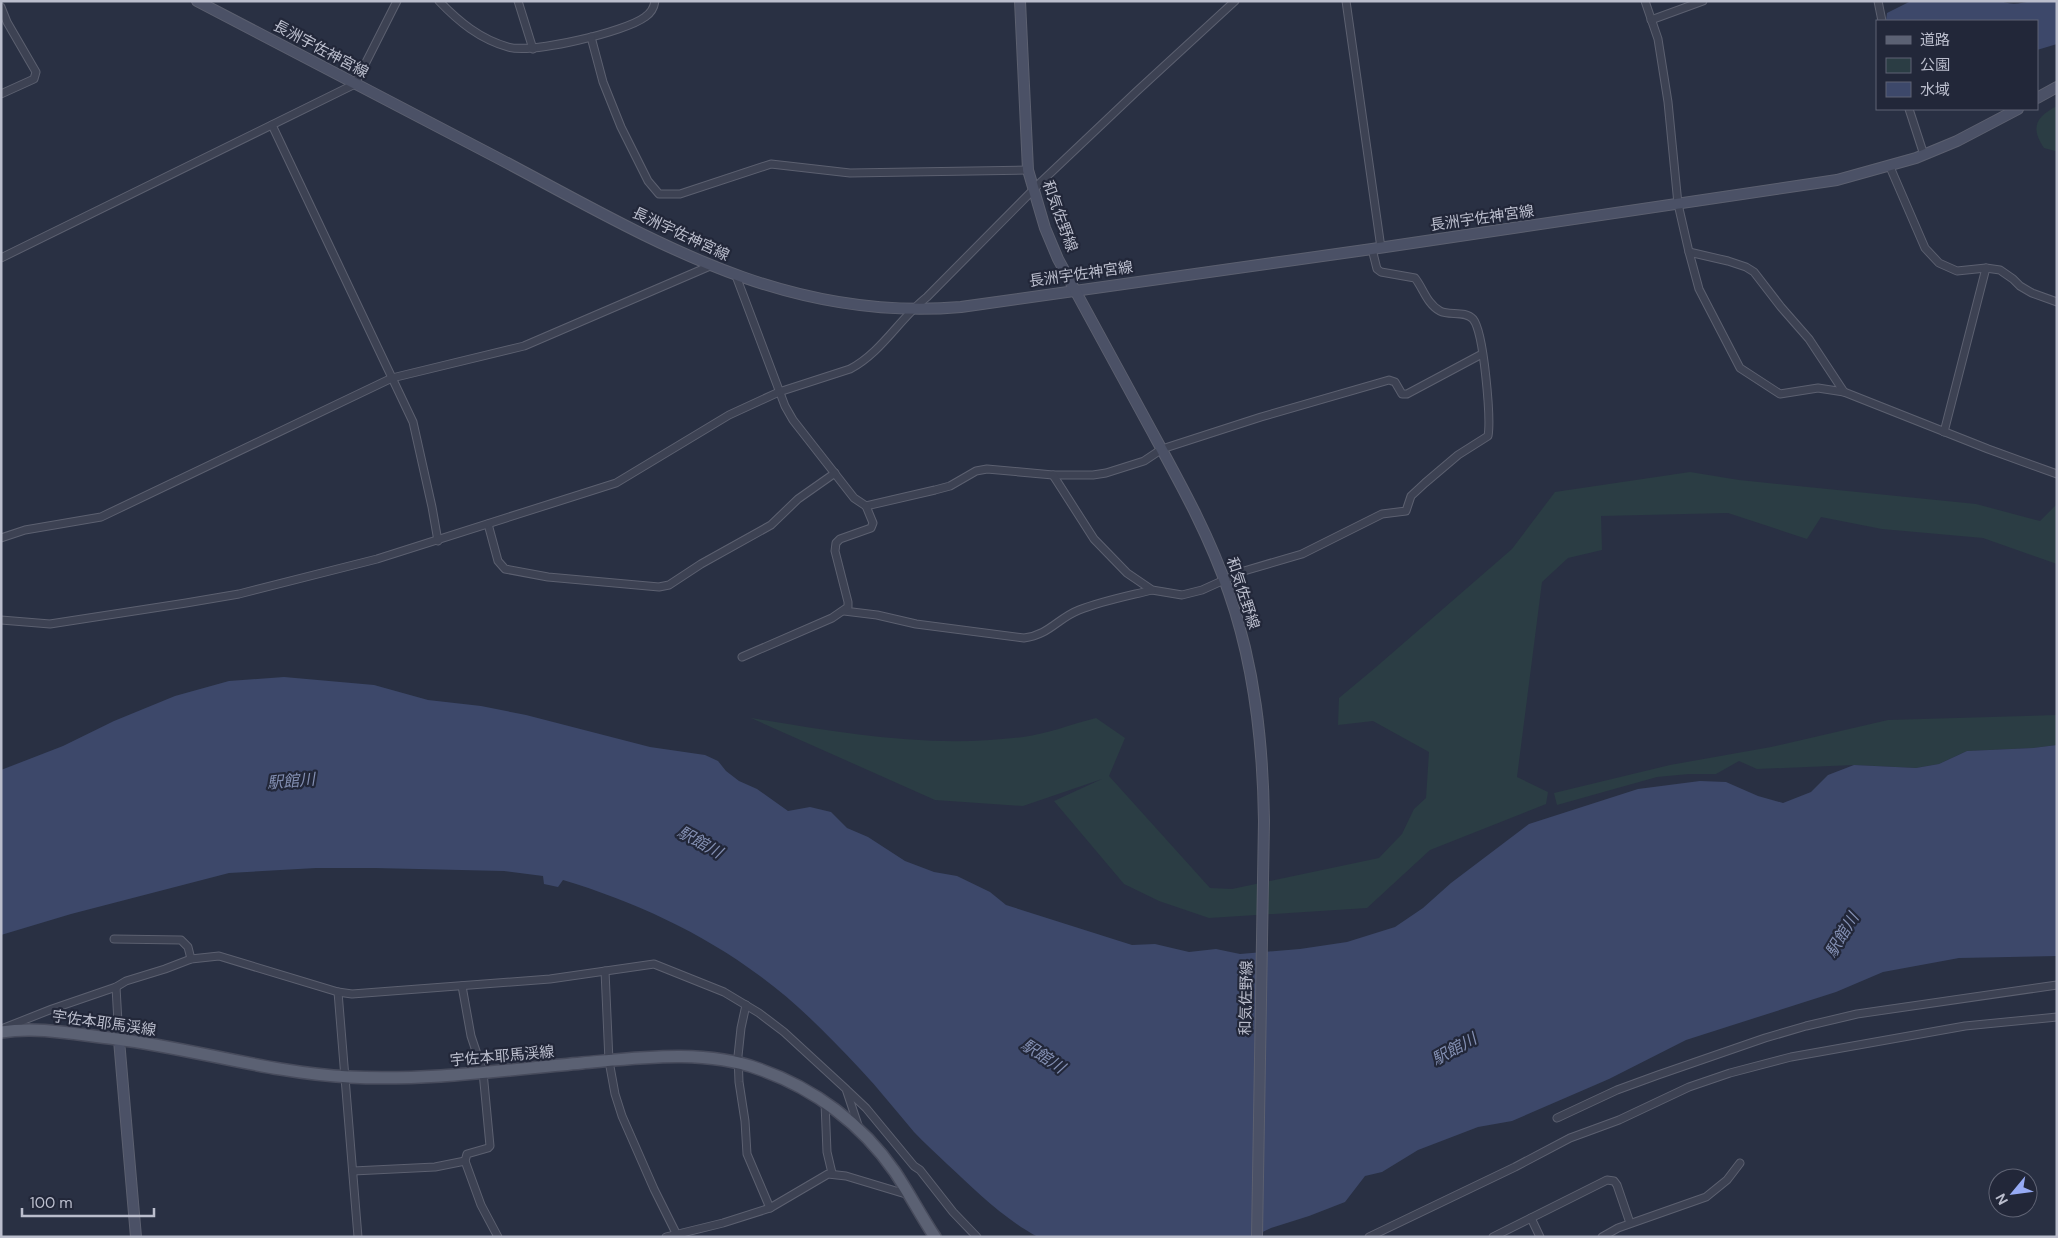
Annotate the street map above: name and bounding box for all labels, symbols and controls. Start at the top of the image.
street label: 長洲宇佐神宮線 [270,16,372,82]
legend [1876,20,2038,110]
text: 道路 [1920,30,1950,50]
text: 公園 [1920,55,1950,75]
text: 水域 [1920,80,1950,100]
street label: 和気佐野線 [1038,177,1082,255]
street label: 長洲宇佐神宮線 [1429,201,1535,235]
street label: 長洲宇佐神宮線 [629,203,733,265]
street label: 長洲宇佐神宮線 [1028,257,1134,291]
street label: 和気佐野線 [1222,554,1264,632]
water label: 駅館川 [266,768,318,794]
water label: 駅館川 [674,821,728,864]
water label: 駅館川 [1821,907,1864,961]
street label: 和気佐野線 [1235,960,1257,1036]
street label: 宇佐本耶馬渓線 [51,1006,157,1040]
water label: 駅館川 [1428,1027,1482,1070]
water label: 駅館川 [1017,1034,1071,1079]
street label: 宇佐本耶馬渓線 [449,1041,555,1071]
north arrow [1988,1168,2038,1218]
scale bar [22,1186,155,1218]
text: N [1991,1190,2012,1208]
text: 100 m [30,1193,73,1213]

